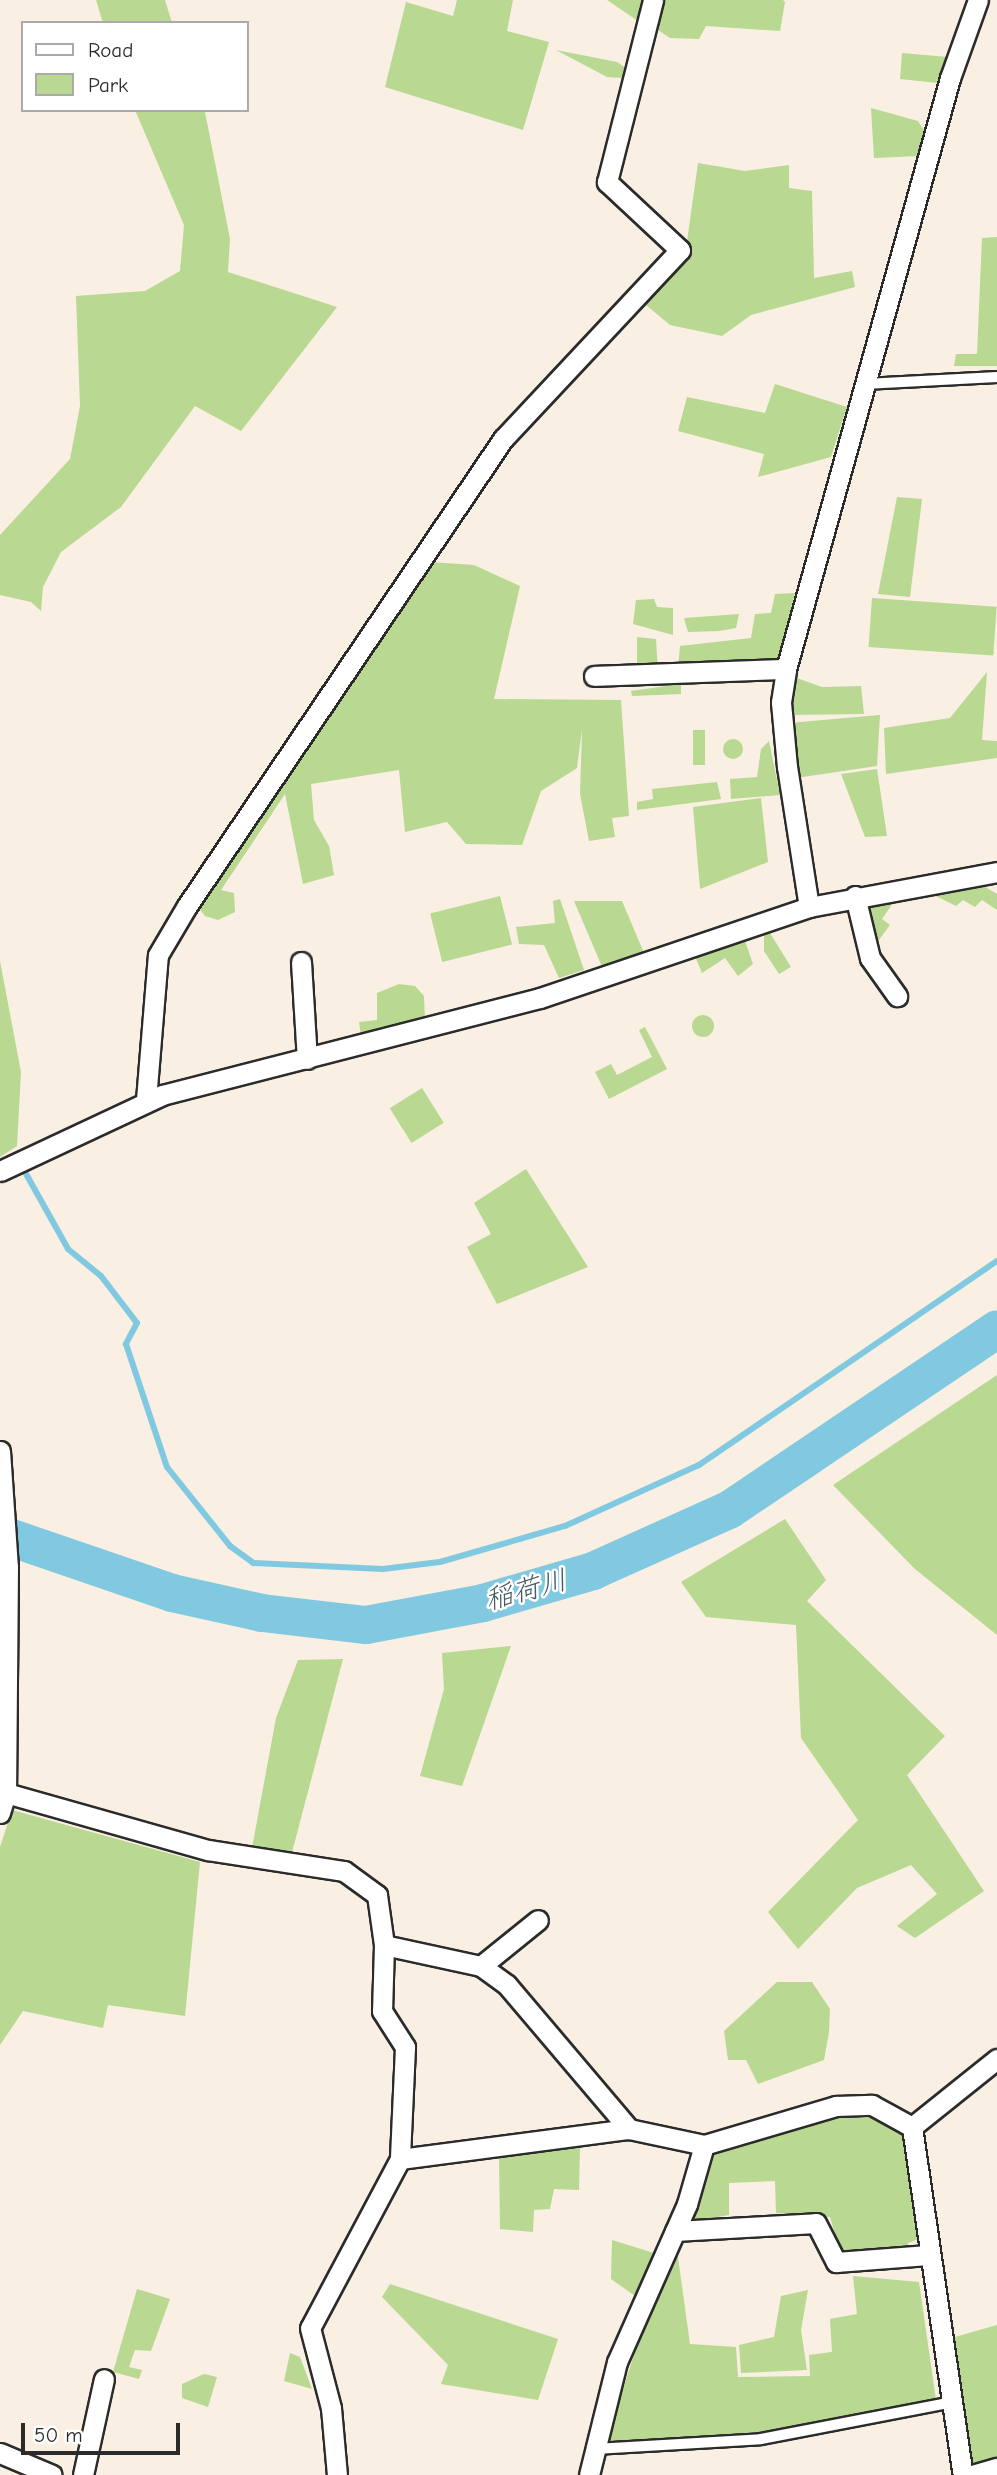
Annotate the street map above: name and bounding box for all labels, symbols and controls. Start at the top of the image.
legend [21,21,248,112]
text: Road [88,38,133,62]
text: Park [88,73,128,97]
water label: 稲荷川 [481,1563,571,1617]
scale bar [24,2408,184,2452]
text: 50 m [34,2423,83,2447]

